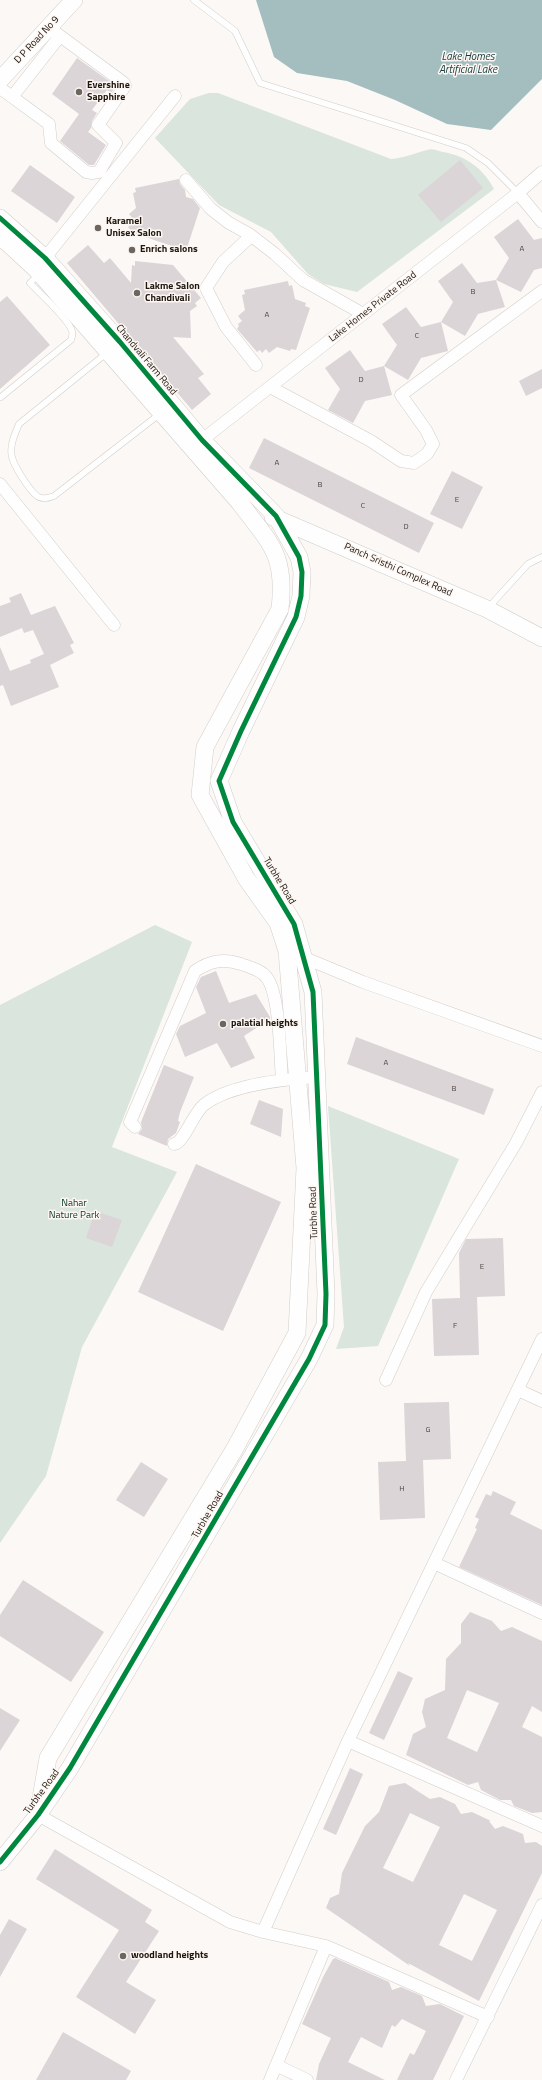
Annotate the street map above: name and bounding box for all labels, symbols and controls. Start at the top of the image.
street label: D P Road No 9 [12,14,62,66]
water label: Lake Homes Artificial Lake [439,50,497,76]
place label: Evershine Sapphire [87,80,130,104]
marker: Evershine Sapphire [74,87,84,97]
place label: Karamel Unisex Salon [106,216,161,240]
marker: Karamel Unisex Salon [93,223,103,233]
place label: Enrich salons [140,244,198,256]
house number: A [520,244,524,254]
marker: Enrich salons [127,245,137,255]
street label: Lake Homes Private Road [327,269,419,345]
place label: Lakme Salon Chandivali [145,281,200,304]
house number: B [471,287,475,297]
marker: Lakme Salon Chandivali [132,288,142,298]
house number: A [265,310,269,320]
street label: Chandvali Farm Road [113,322,179,398]
house number: C [415,331,419,341]
house number: D [358,375,364,385]
house number: A [275,458,279,468]
house number: B [318,480,322,490]
house number: E [455,495,459,505]
house number: C [361,501,365,511]
house number: D [403,522,409,532]
street label: Panch Sristhi Complex Road [342,541,454,599]
street label: Turbhe Road [260,855,298,907]
place label: palatial heights [231,1018,298,1030]
marker: palatial heights [218,1019,228,1029]
house number: A [384,1058,388,1068]
house number: B [452,1084,456,1094]
street label: Turbhe Road [307,1186,321,1240]
park label: Nahar Nature Park [49,1198,99,1222]
house number: E [480,1262,484,1272]
house number: F [453,1321,457,1331]
house number: G [426,1425,430,1435]
house number: H [399,1484,405,1494]
street label: Turbhe Road [190,1489,226,1541]
street label: Turbhe Road [22,1767,62,1817]
place label: woodland heights [131,1950,208,1962]
marker: woodland heights [118,1951,128,1961]

